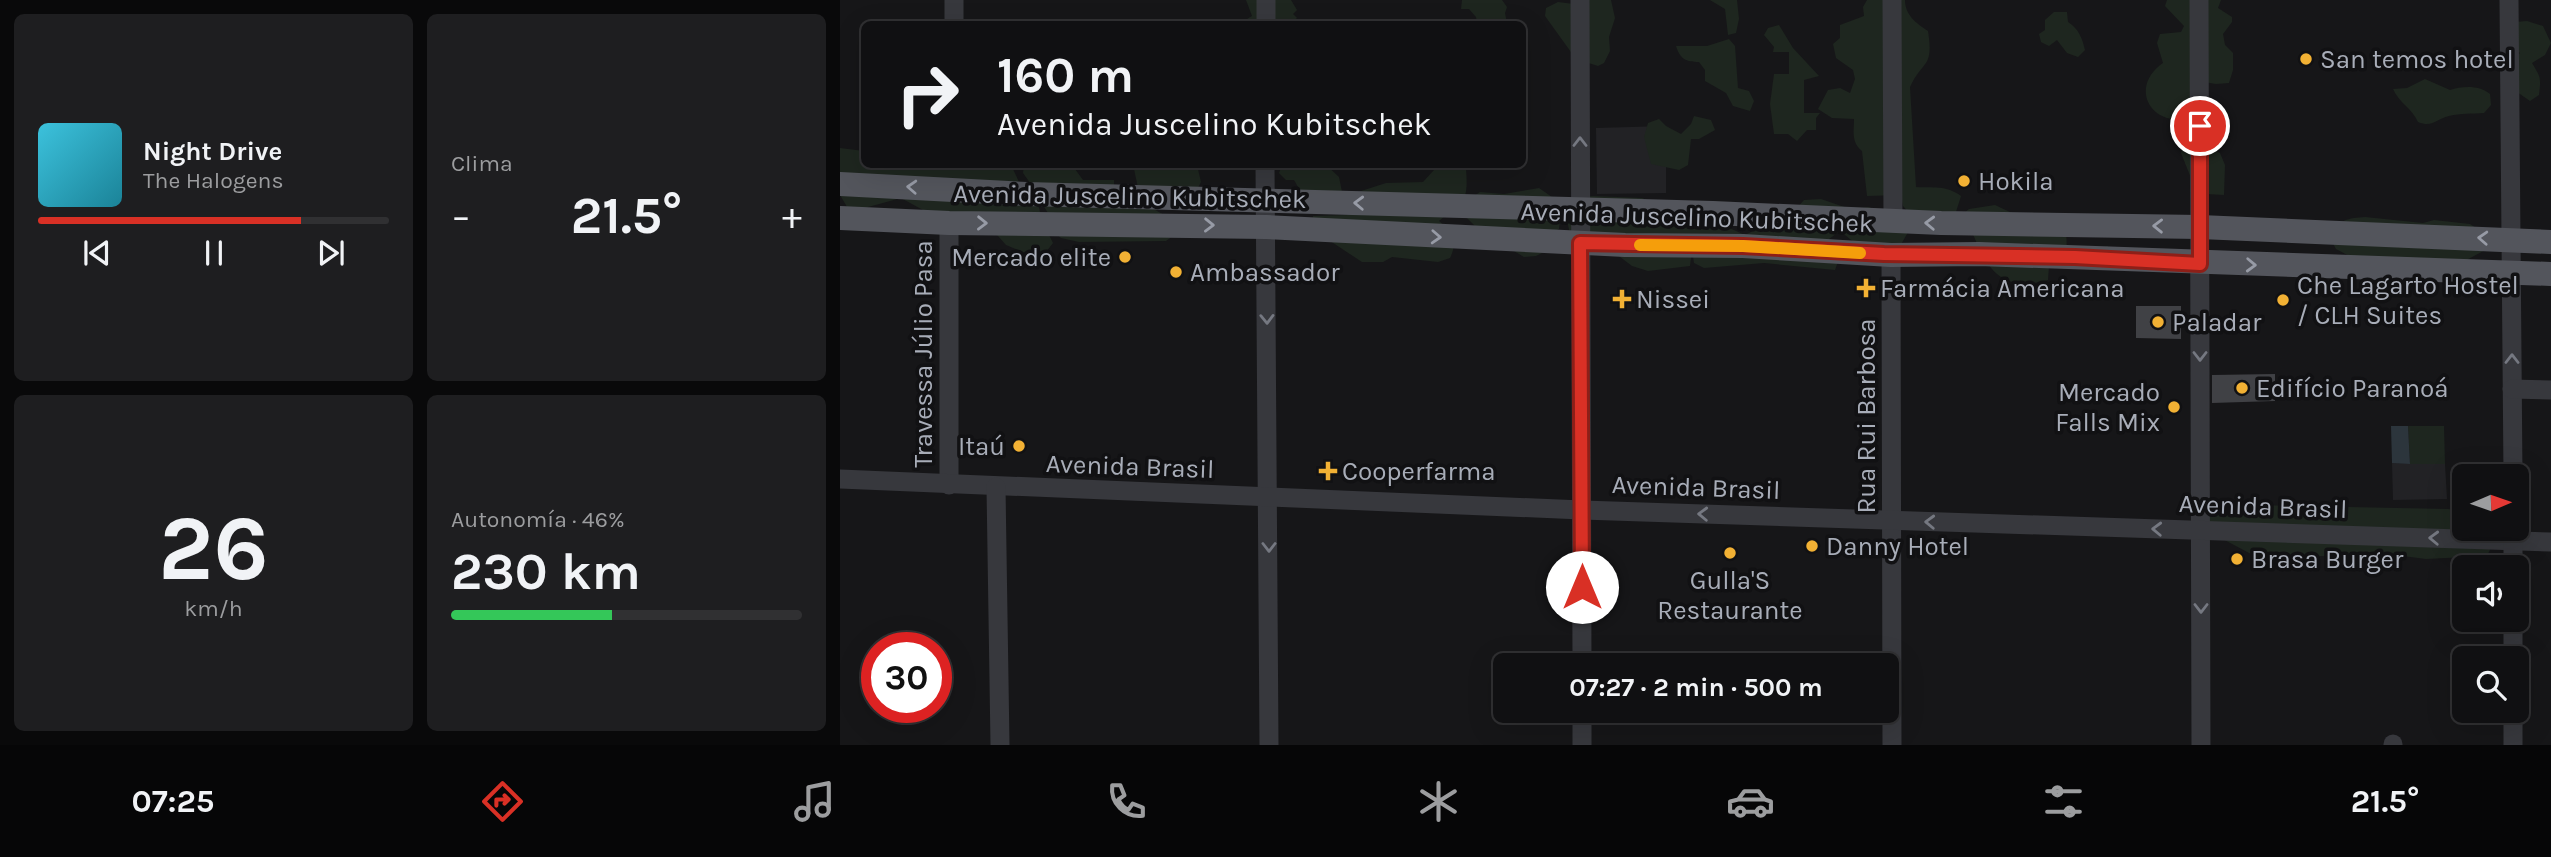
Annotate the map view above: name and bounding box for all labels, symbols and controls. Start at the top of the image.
place label: San temos hotel [2320,44,2514,75]
text: 160 m [997,47,1134,104]
icon: right [882,49,973,140]
marker: San temos hotel [2298,51,2314,67]
pin [2170,96,2230,156]
text: Avenida Juscelino Kubitschek [997,106,1432,143]
icon: arrive [2181,107,2219,145]
text: Night Drive [143,136,282,167]
one-way arrow [1572,137,1588,147]
text: Clima [451,150,513,177]
place label: Hokila [1978,166,2054,197]
text: The Halogens [143,167,283,194]
marker: Hokila [1956,173,1972,189]
street label: Avenida Juscelino Kubitschek [953,178,1307,215]
one-way arrow [906,180,917,195]
text: 21.5° [571,185,682,246]
text: − [451,194,471,239]
text: + [782,194,802,239]
one-way arrow [1353,195,1364,211]
street label: Avenida Juscelino Kubitschek [1520,196,1874,239]
one-way arrow [977,215,987,231]
one-way arrow [1924,216,1935,231]
one-way arrow [1204,218,1215,233]
one-way arrow [2152,218,2162,234]
one-way arrow [1431,229,1442,244]
one-way arrow [2477,231,2488,246]
icon: previous [78,234,116,272]
icon: pause [195,234,233,272]
icon: next [312,234,350,272]
street label: Travessa Júlio Pasa [908,240,939,468]
place label: Mercado elite [951,242,1111,273]
marker: Mercado elite [1117,249,1133,265]
place label: Ambassador [1190,257,1340,288]
one-way arrow [2246,257,2257,273]
marker: Ambassador [1168,264,1184,280]
place label: Che Lagarto Hostel / CLH Suites [2297,270,2519,331]
place label: Farmácia Americana [1880,273,2125,304]
marker: Farmácia Americana [1858,280,1874,296]
place label: Nissei [1636,284,1710,315]
marker: Nissei [1614,291,1630,307]
marker: Che Lagarto Hostel / CLH Suites [2275,292,2291,308]
place label: Paladar [2172,307,2262,338]
marker: Paladar [2150,314,2166,330]
one-way arrow [1259,315,1275,325]
street label: Rua Rui Barbosa [1851,318,1882,514]
one-way arrow [2192,352,2208,362]
one-way arrow [2504,353,2520,364]
place label: Edifício Paranoá [2256,373,2449,404]
place label: Mercado Falls Mix [2055,377,2160,438]
marker: Edifício Paranoá [2234,380,2250,396]
marker: Mercado Falls Mix [2166,399,2182,415]
place label: Itaú [958,431,1005,462]
marker: Itaú [1011,438,1027,454]
street label: Avenida Brasil [1045,448,1215,485]
place label: Cooperfarma [1342,456,1496,487]
marker: Cooperfarma [1320,463,1336,479]
north arrow [2452,464,2529,541]
map controls [2452,464,2529,723]
street label: Avenida Brasil [1611,469,1781,506]
street label: Avenida Brasil [2178,488,2348,525]
text: 26 [158,496,269,602]
text: Autonomía · 46% [451,506,625,533]
one-way arrow [1697,506,1707,522]
one-way arrow [1924,514,1935,530]
one-way arrow [2152,521,2163,536]
one-way arrow [2428,530,2439,546]
place label: Danny Hotel [1826,531,1969,562]
marker: Danny Hotel [1804,538,1820,554]
text: 230 km [451,541,641,602]
one-way arrow [1261,542,1277,553]
place label: Brasa Burger [2251,544,2404,575]
marker: Gulla'S Restaurante [1722,545,1738,561]
position arrow [1545,550,1619,624]
marker: Brasa Burger [2229,551,2245,567]
button: sound [2452,555,2529,632]
place label: Gulla'S Restaurante [1657,565,1803,626]
text: km/h [184,595,243,622]
one-way arrow [2193,604,2209,614]
speed limit sign: 30 [861,632,952,723]
button: search [2452,646,2529,723]
text: 07:27 · 2 min · 500 m [1569,672,1823,703]
icon: directions [478,777,527,826]
icon: music [790,777,839,826]
icon: phone [1102,777,1151,826]
icon: climate [1414,777,1463,826]
icon: car [1726,777,1775,826]
icon: filters [2039,777,2088,826]
text: 07:25 [132,783,214,820]
text: 21.5° [2351,783,2419,820]

